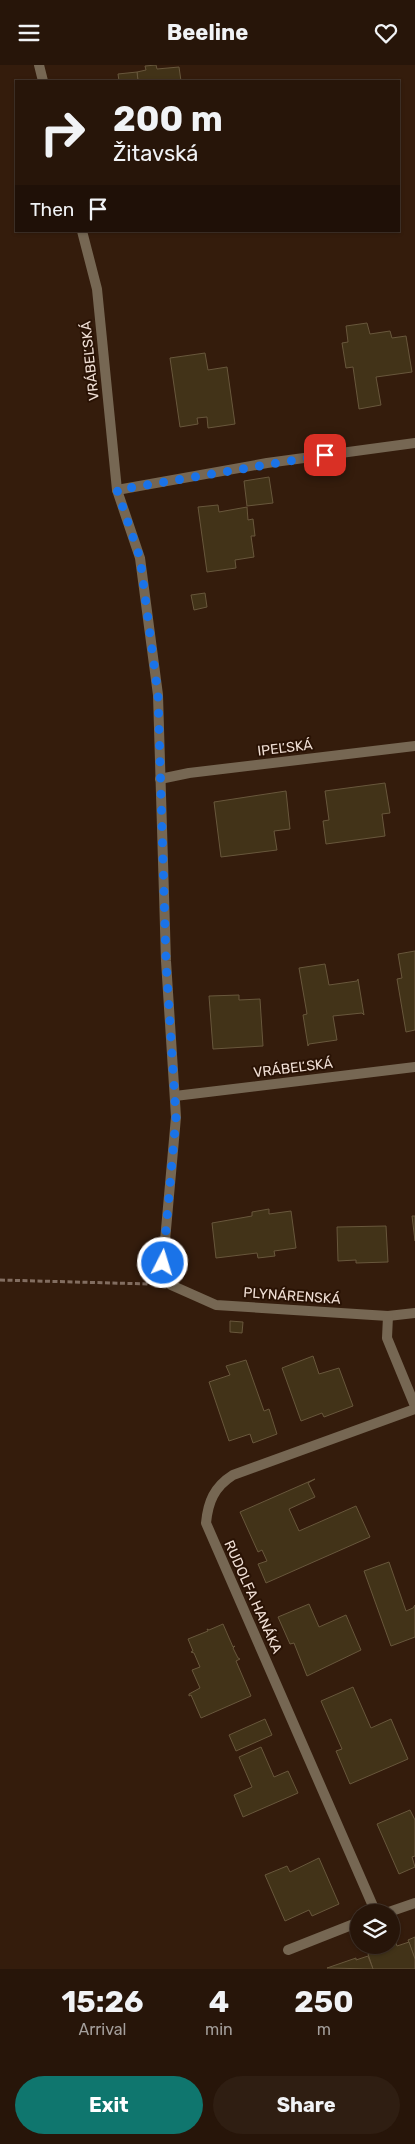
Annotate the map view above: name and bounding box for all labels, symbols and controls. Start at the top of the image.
icon: menu [15,19,43,47]
text: Beeline [167,19,248,46]
icon: heart [372,19,400,47]
text: 200 m [113,98,223,140]
icon: right [30,100,95,165]
text: Žitavská [113,140,198,167]
icon: arrive [84,195,112,223]
text: Then [30,198,74,221]
street label: VRÁBEĽSKÁ [76,320,103,402]
pin [304,434,346,476]
icon: arrive [311,441,339,469]
street label: IPEĽSKÁ [256,735,314,760]
street label: VRÁBEĽSKÁ [252,1054,334,1081]
position arrow [136,1236,188,1288]
street label: PLYNÁRENSKÁ [243,1283,342,1308]
street label: RUDOLFA HANÁKA [220,1537,287,1657]
map controls [350,1904,400,1954]
button: layers [350,1904,400,1954]
text: 15:26 [61,1984,144,2020]
text: 4 [209,1984,229,2020]
text: 250 [294,1984,354,2020]
text: Arrival [78,2020,127,2039]
text: min [205,2020,233,2039]
text: m [317,2020,331,2039]
button: Exit [15,2076,203,2134]
button: Share [213,2076,400,2134]

